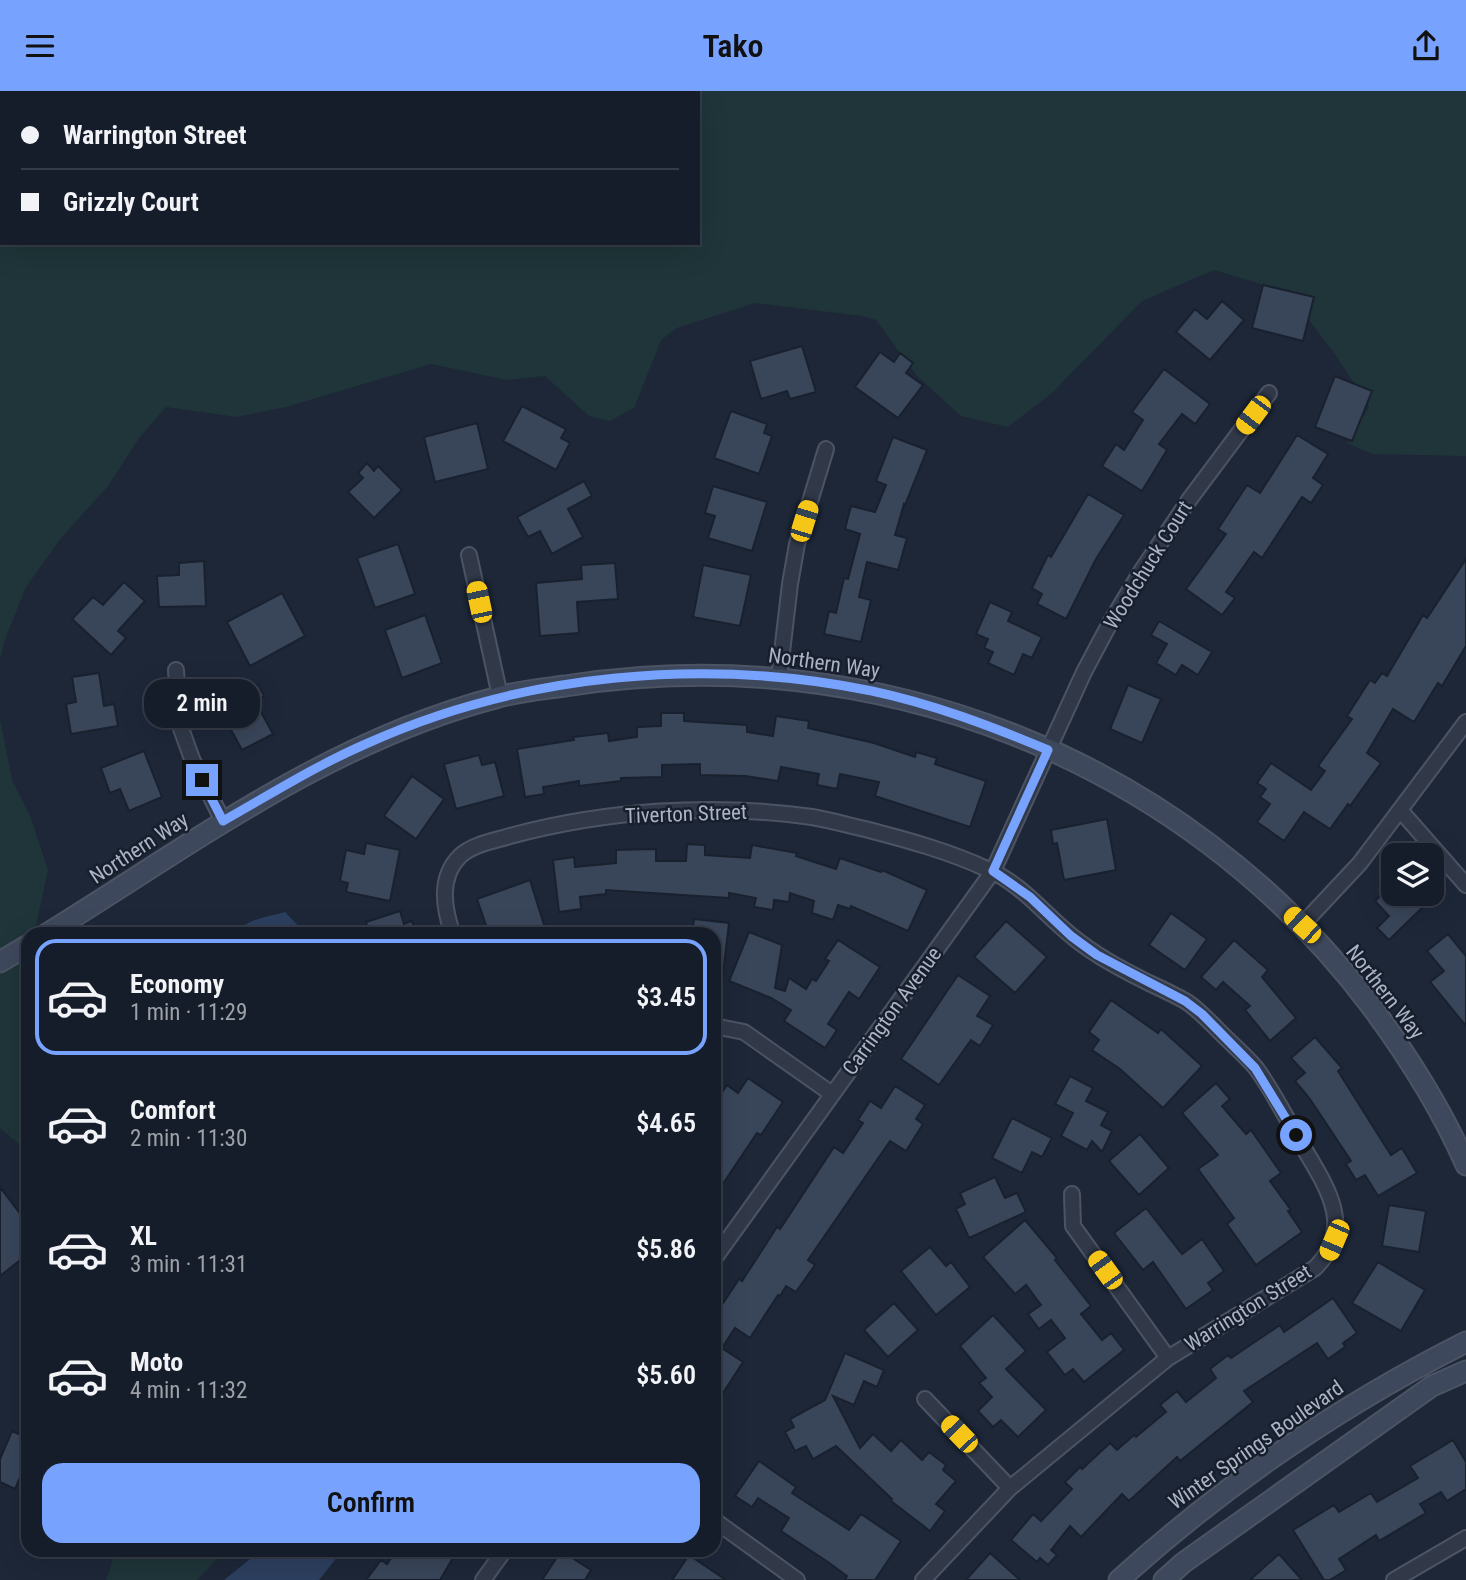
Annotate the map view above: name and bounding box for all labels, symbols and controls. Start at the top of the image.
icon: menu [21,27,59,65]
text: Tako [703,27,763,65]
icon: share [1407,27,1445,65]
text: Warrington Street [63,120,247,150]
text: Grizzly Court [63,187,199,217]
car [1232,392,1275,438]
street label: Woodchuck Court [1099,496,1197,634]
car [788,498,821,544]
car [465,579,494,625]
street label: Northern Way [767,643,882,683]
callout: 2 min [144,679,260,727]
text: 2 min [177,690,227,717]
route end [186,764,218,796]
street label: Tiverton Street [625,800,747,828]
street label: Northern Way [85,807,193,889]
map controls [1381,843,1444,906]
button: layers [1381,843,1444,906]
car [1280,903,1325,947]
street label: Northern Way [1341,940,1429,1044]
street label: Carrington Avenue [838,942,947,1080]
icon: car [46,966,109,1029]
text: Economy [130,969,224,999]
text: $3.45 [636,982,696,1012]
text: 1 min · 11:29 [130,999,247,1026]
icon: car [46,1092,109,1155]
text: Comfort [130,1095,216,1125]
text: $4.65 [636,1108,696,1138]
route start [1280,1119,1312,1151]
text: 2 min · 11:30 [130,1125,247,1152]
car [1317,1217,1352,1263]
icon: car [46,1218,109,1281]
text: XL [130,1221,157,1251]
text: $5.86 [636,1234,696,1264]
car [1085,1247,1126,1293]
text: 3 min · 11:31 [130,1251,247,1278]
street label: Warrington Street [1180,1260,1316,1356]
icon: car [46,1344,109,1407]
text: Moto [130,1347,183,1377]
text: $5.60 [636,1360,696,1390]
street label: Winter Springs Boulevard [1164,1376,1348,1514]
text: 4 min · 11:32 [130,1377,247,1404]
car [937,1412,982,1456]
button: Confirm [42,1463,700,1543]

